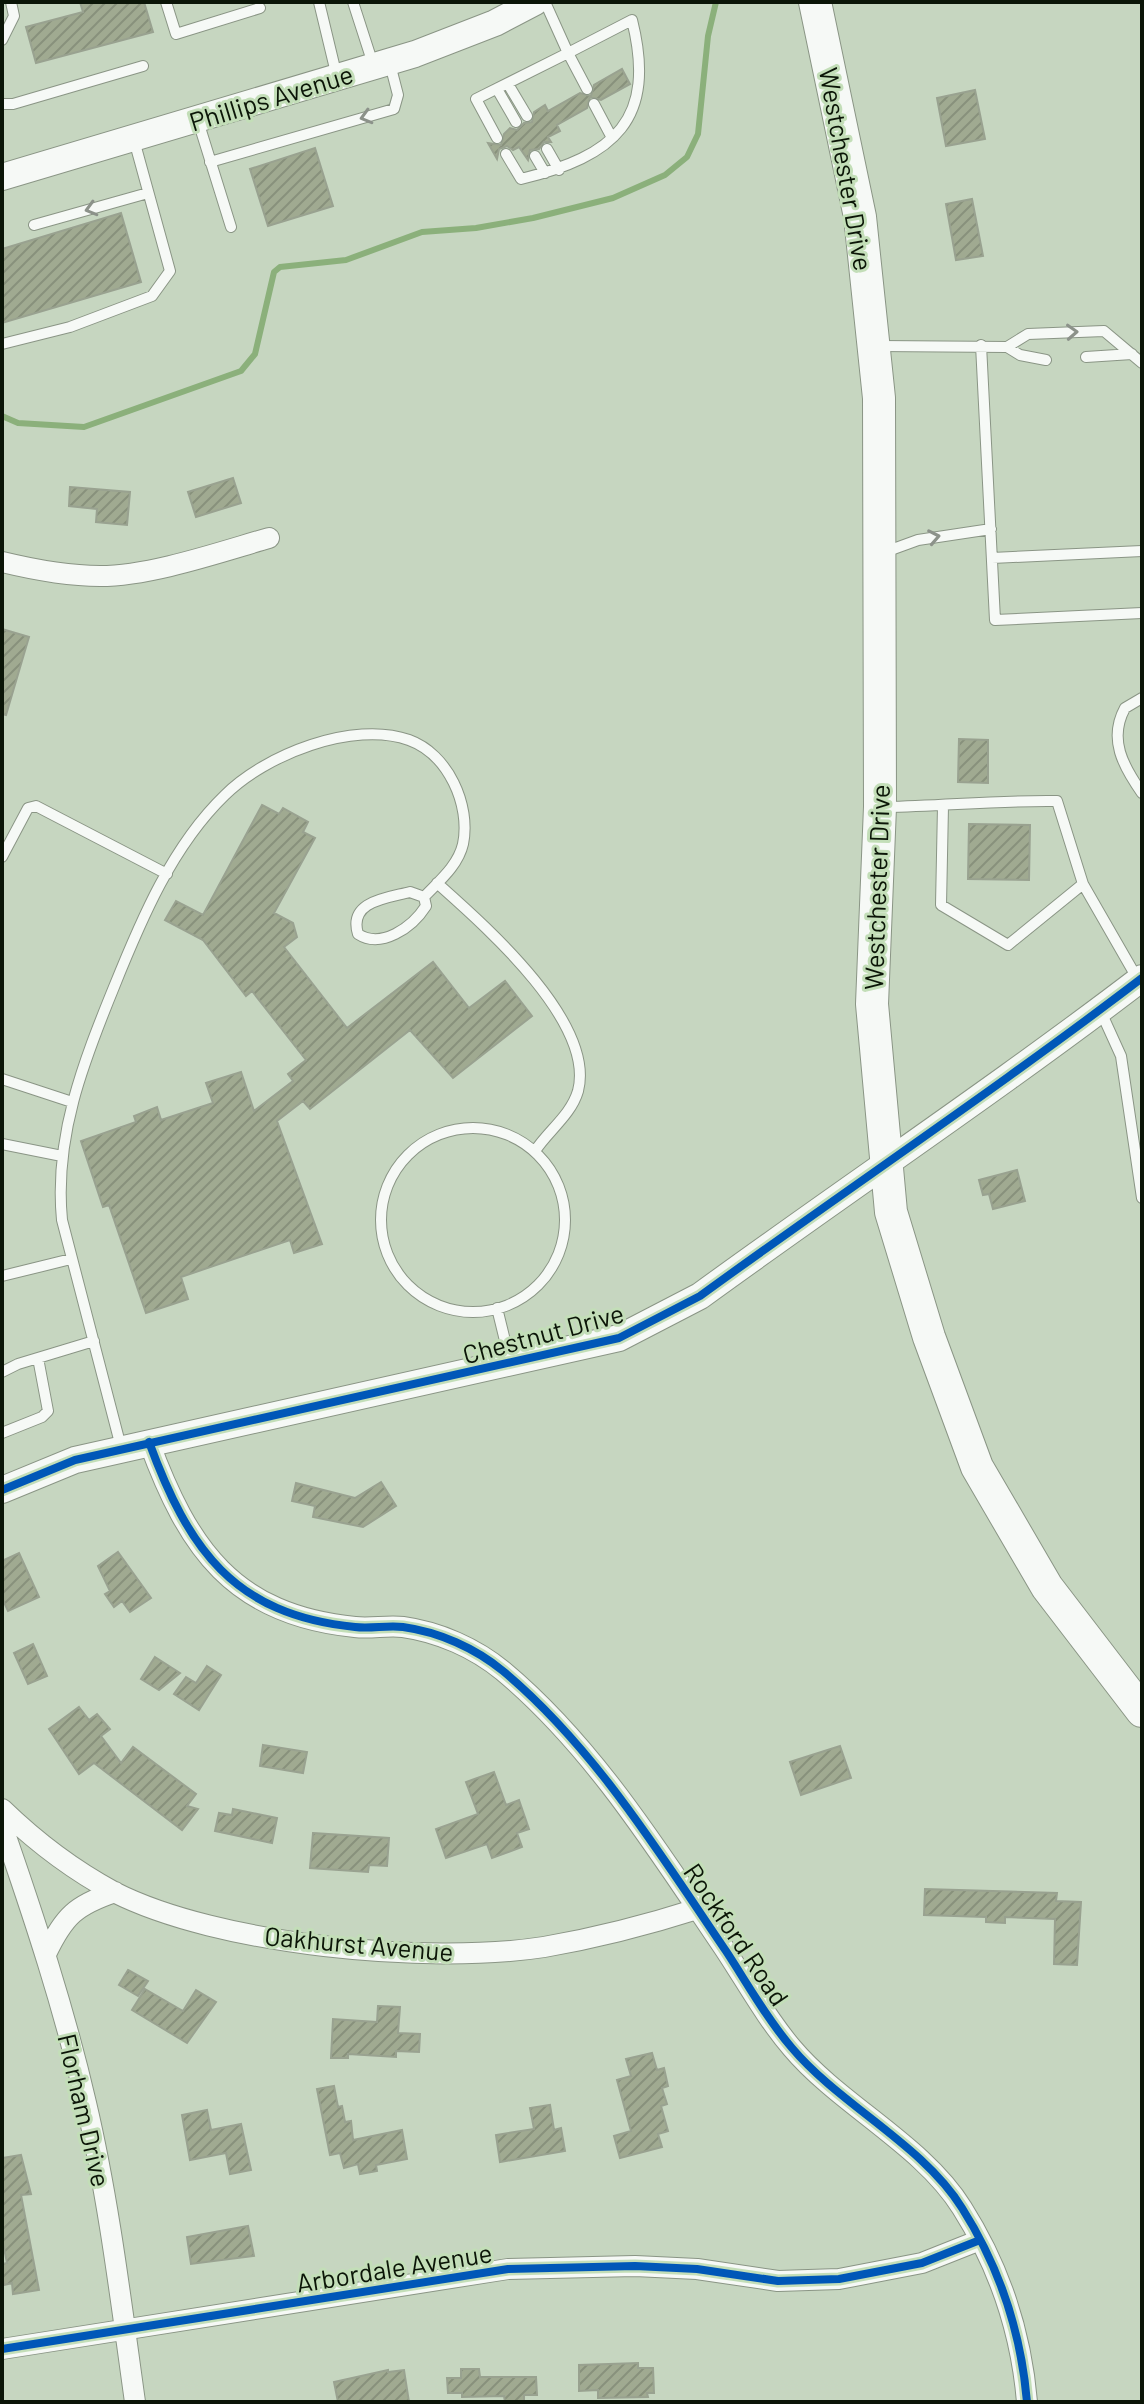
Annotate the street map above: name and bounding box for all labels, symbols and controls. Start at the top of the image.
street label: Phillips Avenue [186,57,356,137]
street label: Westchester Drive [814,65,880,273]
one-way arrow [360,108,374,124]
one-way arrow [85,200,99,216]
one-way arrow [1066,324,1079,341]
one-way arrow [927,530,941,547]
street label: Westchester Drive [857,784,895,990]
street label: Chestnut Drive [459,1297,627,1369]
street label: Rockford Road [678,1857,796,2011]
street label: Oakhurst Avenue [263,1919,455,1967]
street label: Florham Drive [52,2030,118,2190]
street label: Arbordale Avenue [294,2236,494,2298]

